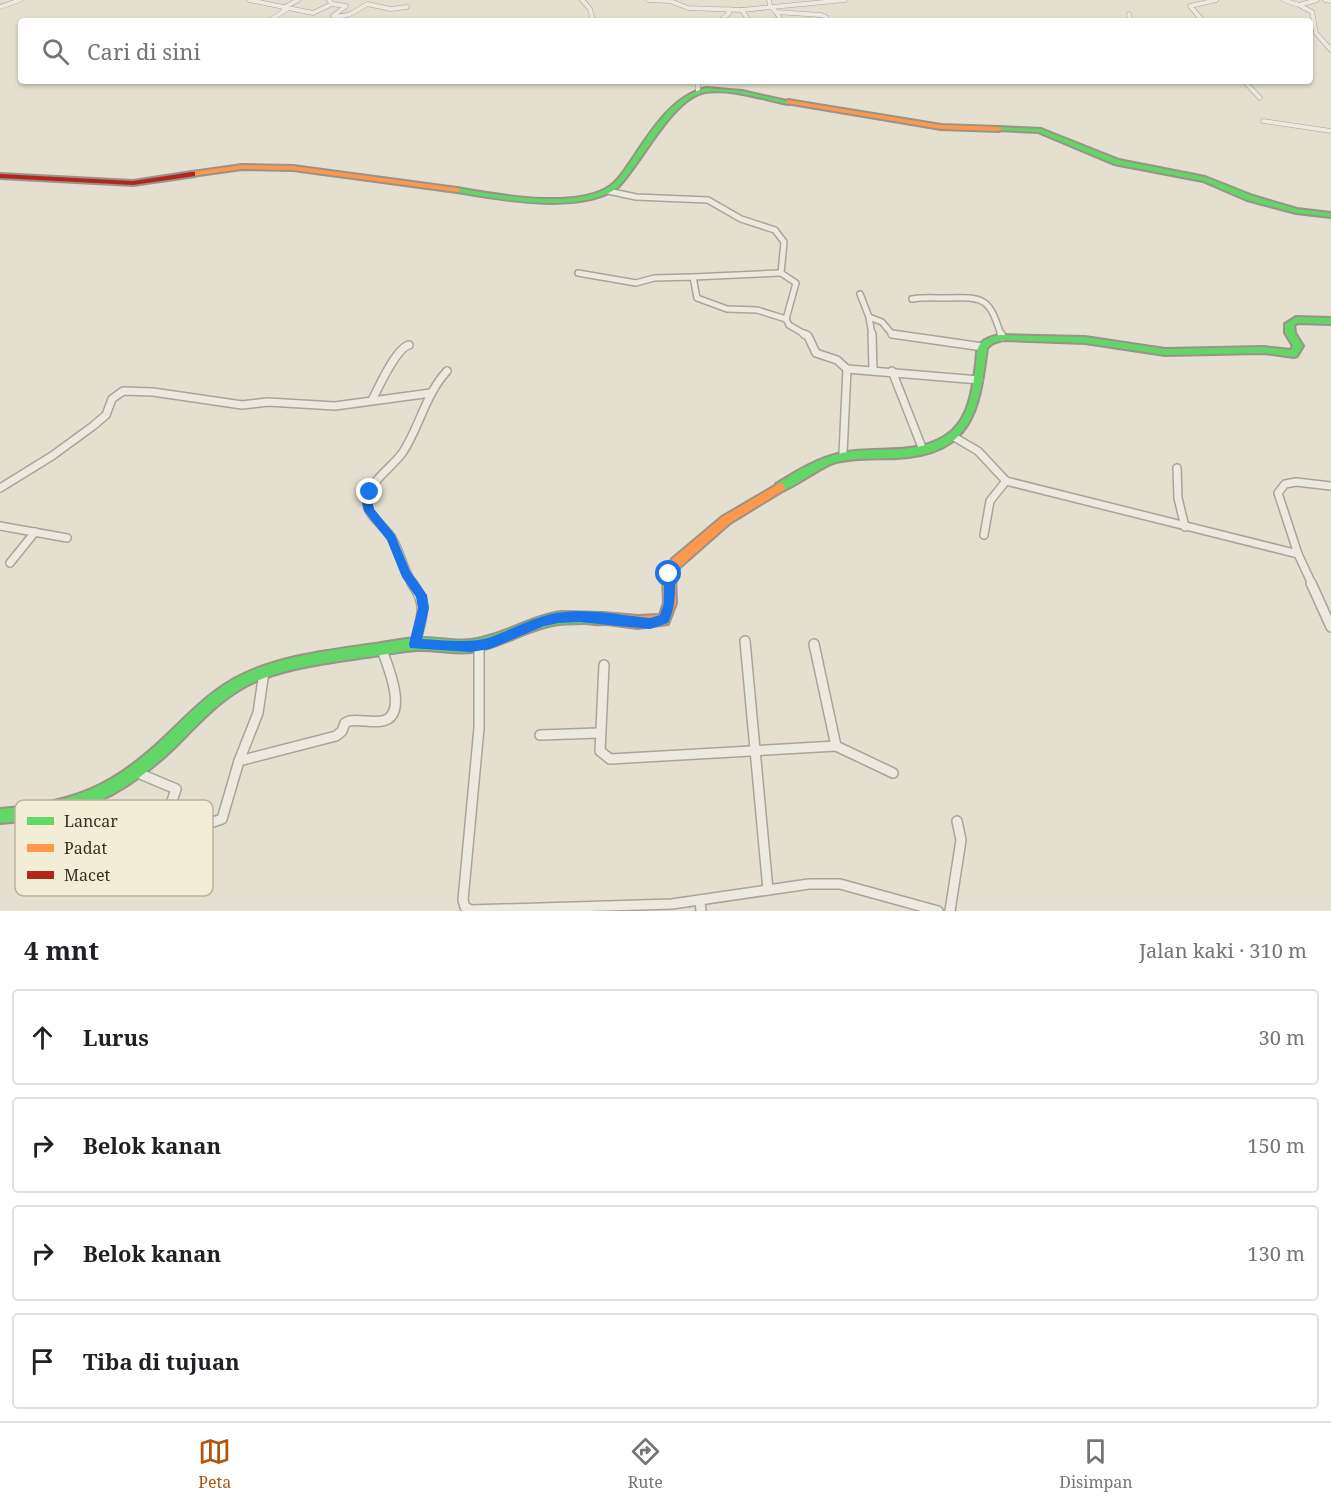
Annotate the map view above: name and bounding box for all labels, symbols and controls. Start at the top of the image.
search box [18,18,1313,84]
icon: search [39,35,72,68]
text: Cari di sini [87,36,200,66]
route end [356,478,382,504]
route start [655,560,681,586]
legend [15,800,213,896]
text: Lancar [64,810,118,832]
text: Padat [64,837,108,859]
text: Macet [64,864,110,886]
text: 4 mnt [24,932,99,968]
text: Jalan kaki · 310 m [1139,937,1307,964]
icon: ahead [26,1021,59,1054]
text: Lurus [83,1022,149,1052]
text: 30 m [1259,1024,1305,1051]
icon: right [26,1129,59,1162]
text: Belok kanan [83,1130,221,1160]
text: 150 m [1247,1132,1305,1159]
icon: right [26,1237,59,1270]
text: Belok kanan [83,1238,221,1268]
text: 130 m [1247,1240,1305,1267]
icon: arrive [26,1345,59,1378]
text: Tiba di tujuan [83,1346,240,1376]
tab: Peta [198,1435,231,1493]
tab: Rute [628,1435,663,1493]
tab: Disimpan [1059,1435,1133,1493]

